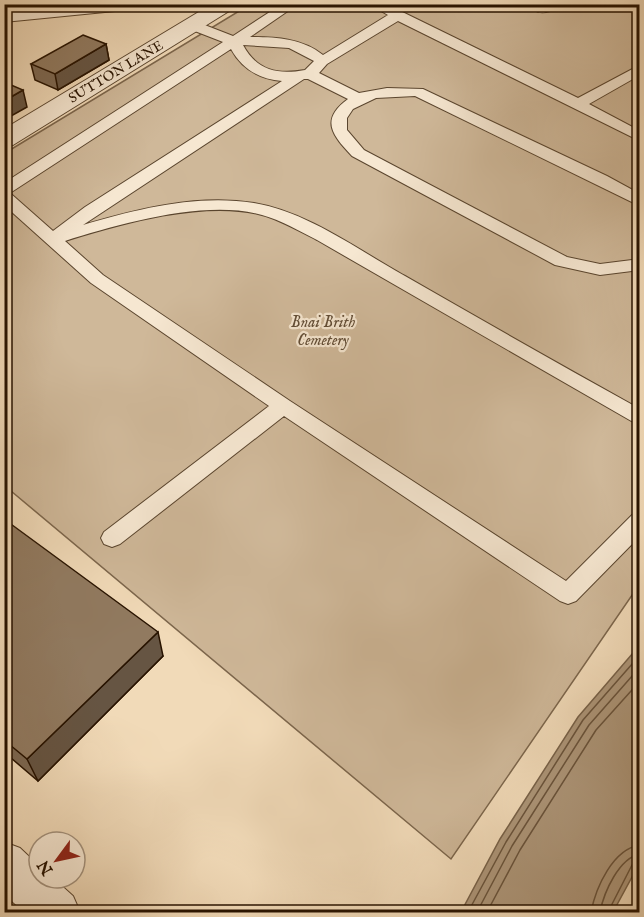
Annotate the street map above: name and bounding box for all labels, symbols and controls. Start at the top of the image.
street label: SUTTON LANE [65,36,167,107]
park label: Bnai Brith Cemetery [291,313,355,351]
north arrow [27,830,87,890]
text: N [34,856,59,879]

